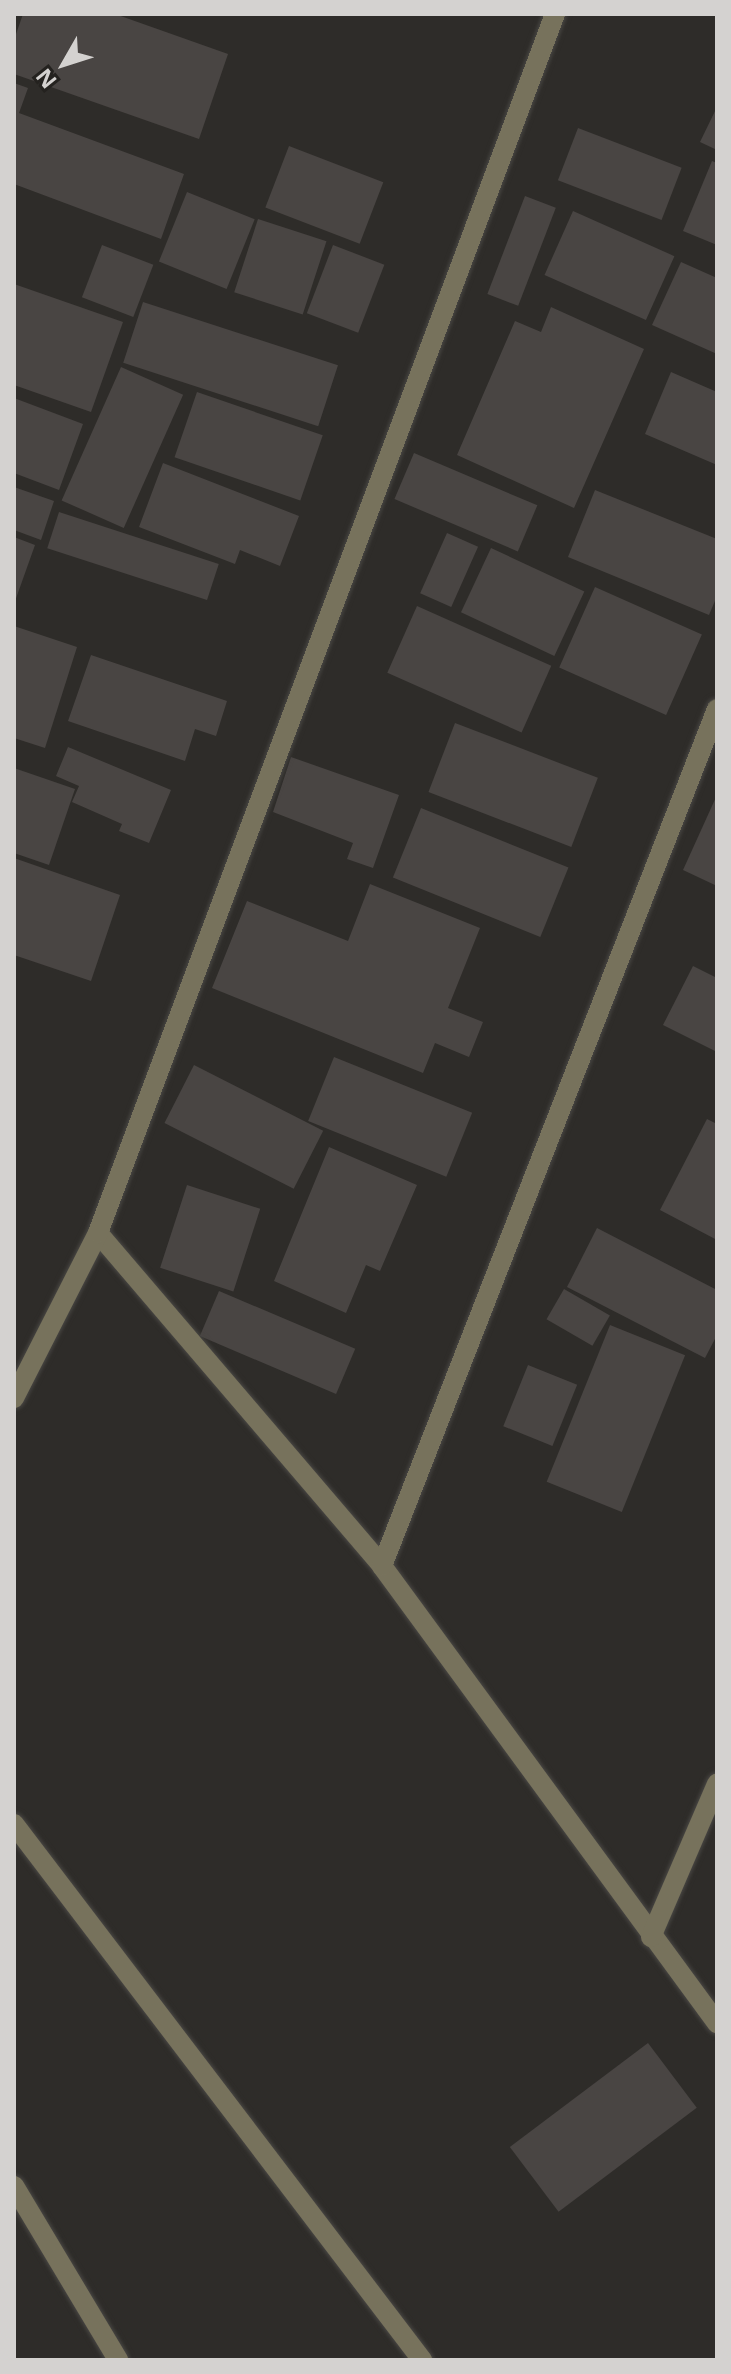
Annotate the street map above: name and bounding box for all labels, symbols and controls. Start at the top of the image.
north arrow [24,24,104,104]
text: N [28,63,63,96]

